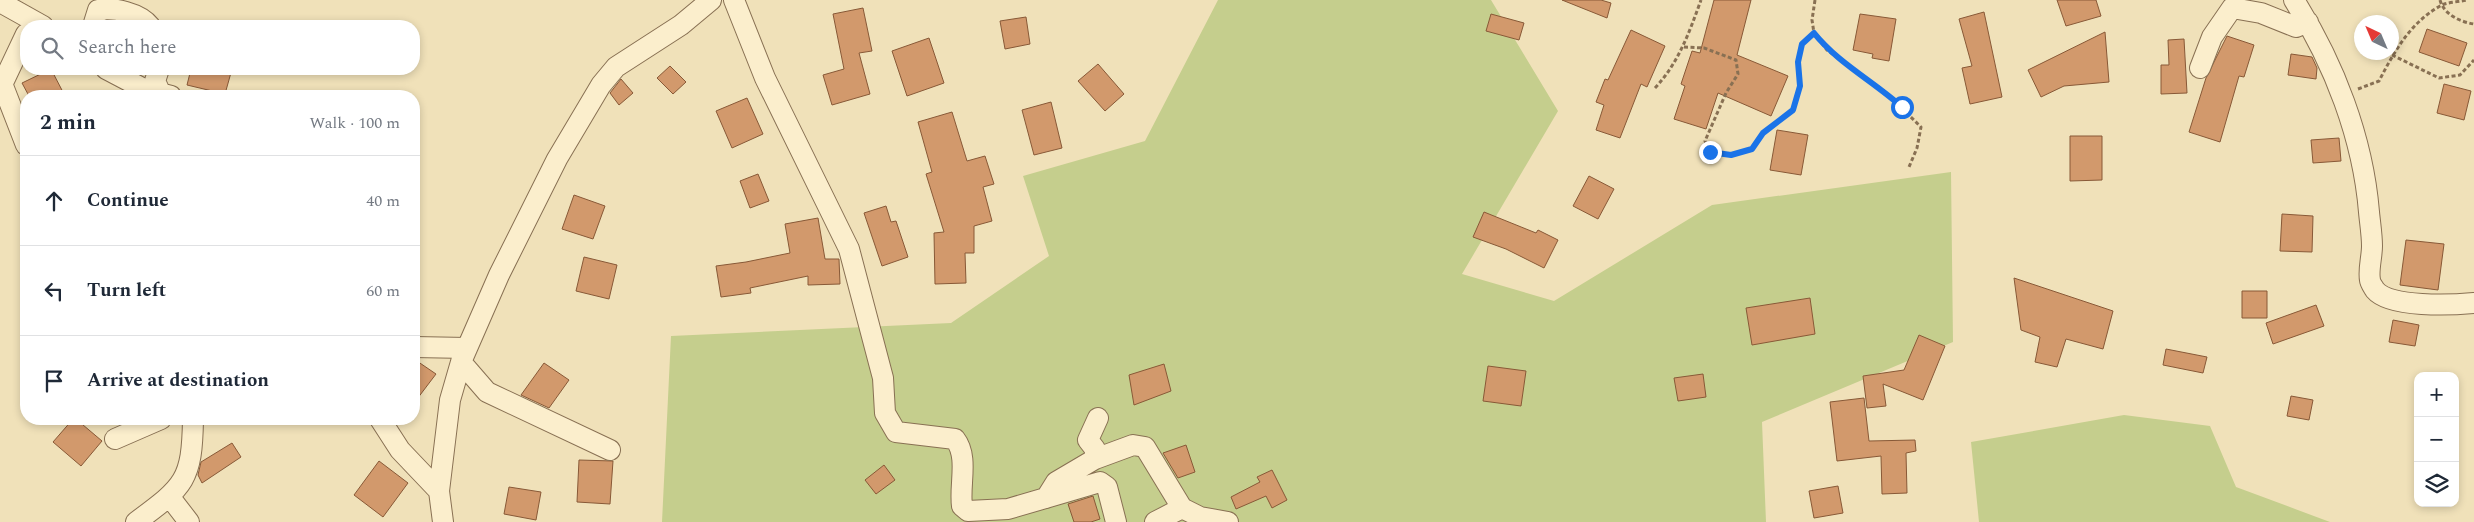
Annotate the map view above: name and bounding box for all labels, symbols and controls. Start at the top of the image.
north arrow [2354,15,2399,60]
search box [20,20,420,75]
text: Search here [78,33,177,62]
icon: search [38,34,66,62]
route start [1891,96,1914,119]
text: 2 min [40,107,96,139]
text: Walk · 100 m [309,111,400,135]
route end [1699,141,1722,164]
text: Continue [87,186,169,215]
icon: ahead [40,187,68,215]
text: 40 m [366,189,400,213]
text: Turn left [87,276,166,305]
icon: left [40,277,68,305]
text: 60 m [366,279,400,303]
text: Arrive at destination [87,366,269,395]
icon: arrive [40,367,68,395]
map controls [2414,372,2459,507]
button: + [2414,372,2459,417]
button: − [2414,417,2459,462]
button: layers [2414,462,2459,507]

